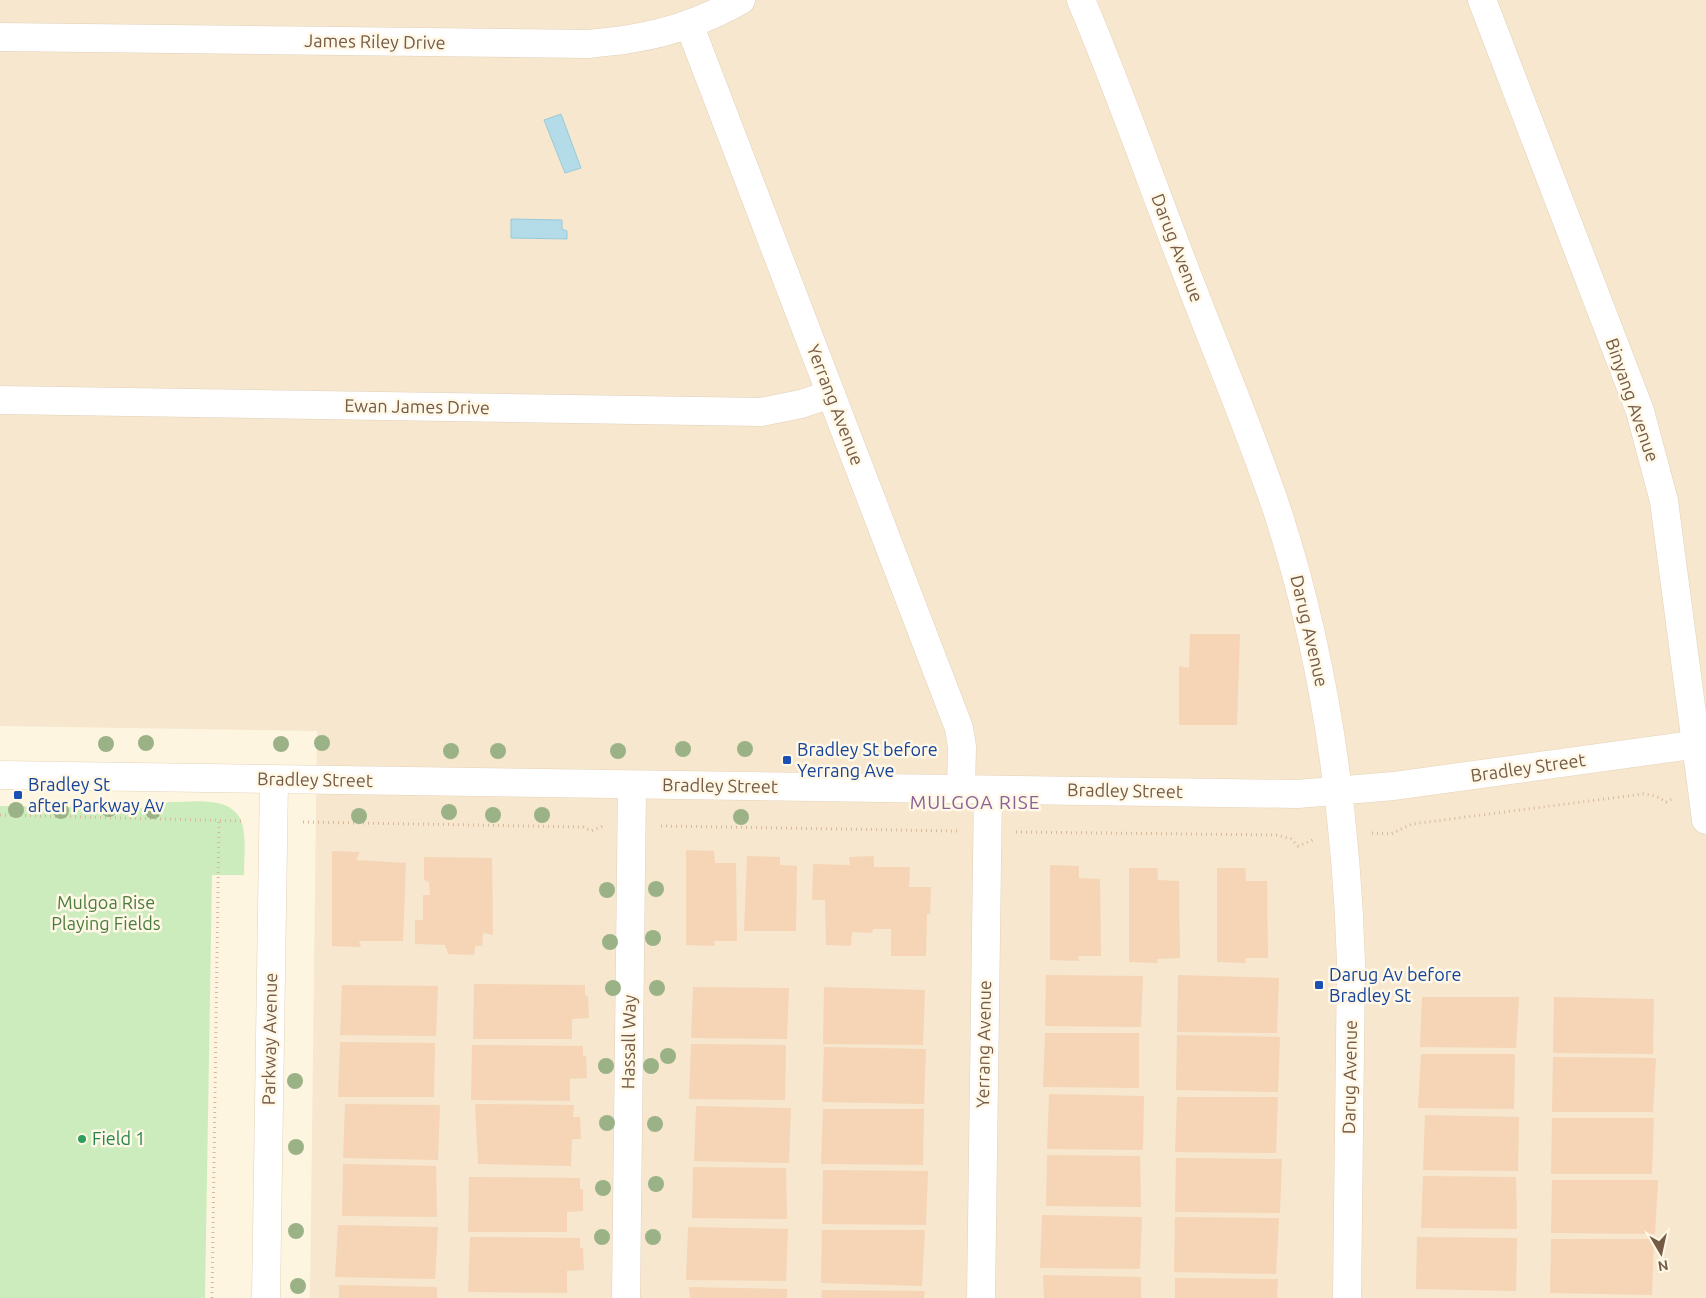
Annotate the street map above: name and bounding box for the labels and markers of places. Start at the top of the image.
place label: Bradley St before Yerrang Ave [797,739,938,780]
marker: Bradley St before Yerrang Ave [781,754,793,766]
place label: Bradley St after Parkway Av [28,774,164,815]
marker: Bradley St after Parkway Av [12,789,24,801]
place label: Darug Av before Bradley St [1329,964,1461,1005]
marker: Darug Av before Bradley St [1313,979,1325,991]
place label: Field 1 [92,1128,145,1148]
marker: Field 1 [76,1133,88,1145]

